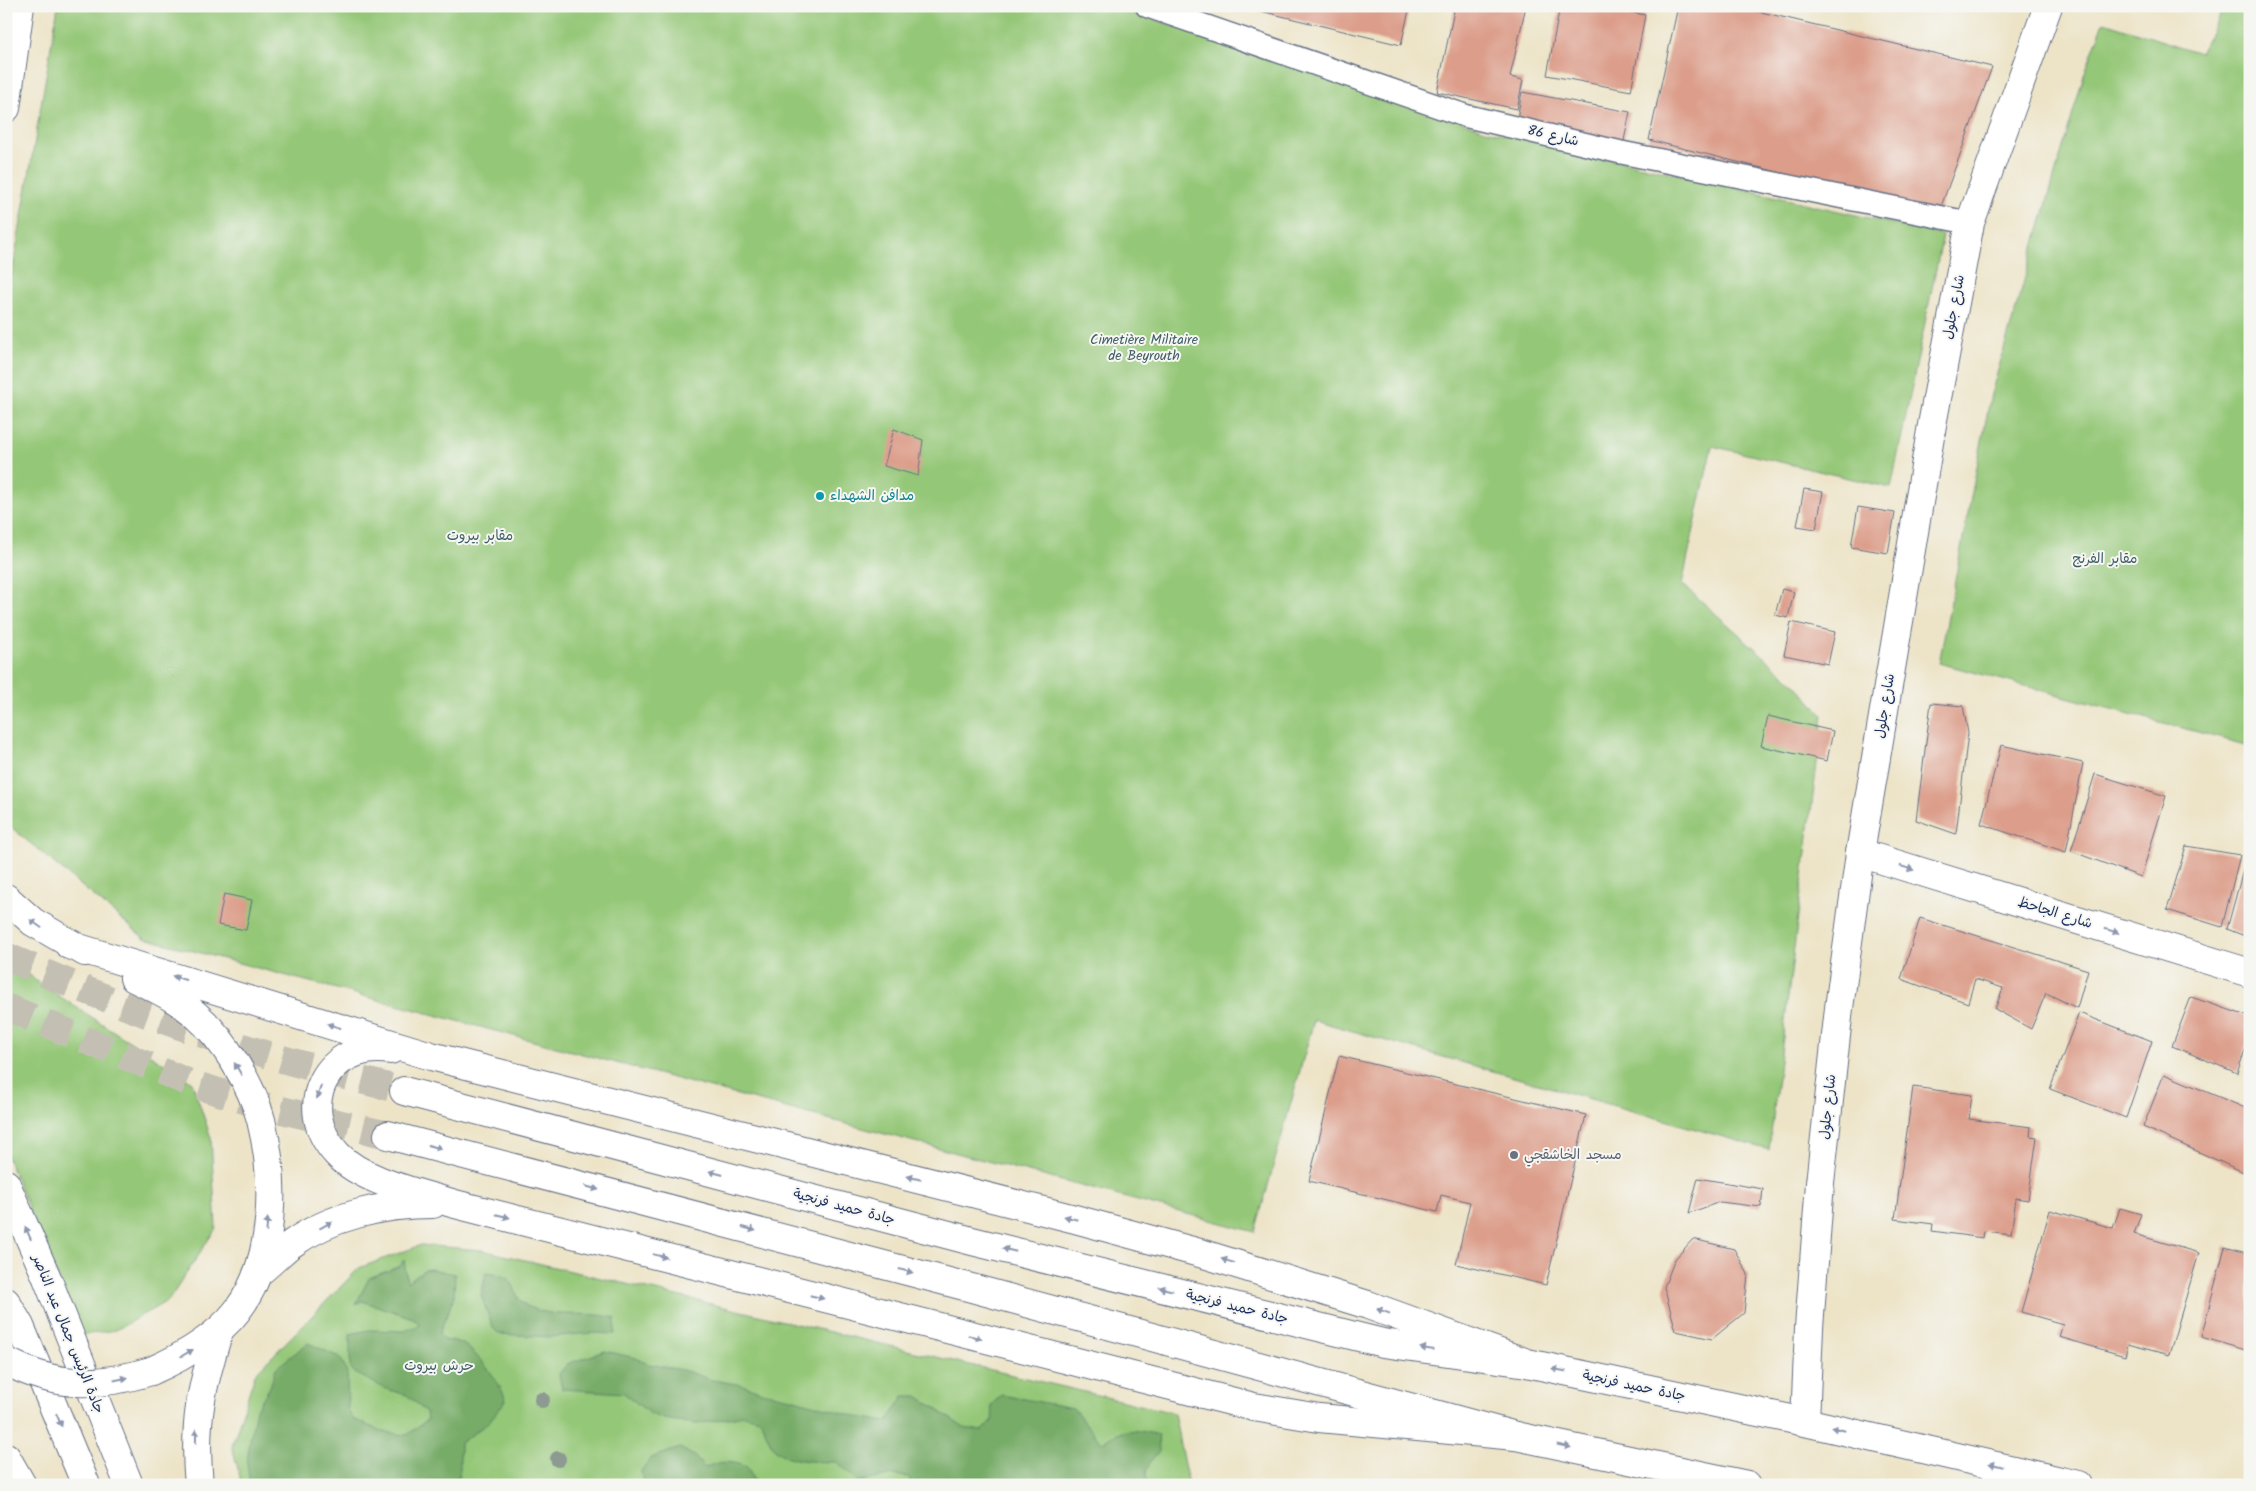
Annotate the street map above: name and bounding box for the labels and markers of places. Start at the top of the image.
place label: مدافن الشهداء [830,485,914,507]
marker: مدافن الشهداء [814,490,826,502]
place label: مسجد الخاشقجي [1524,1144,1622,1167]
marker: مسجد الخاشقجي [1508,1149,1520,1161]

